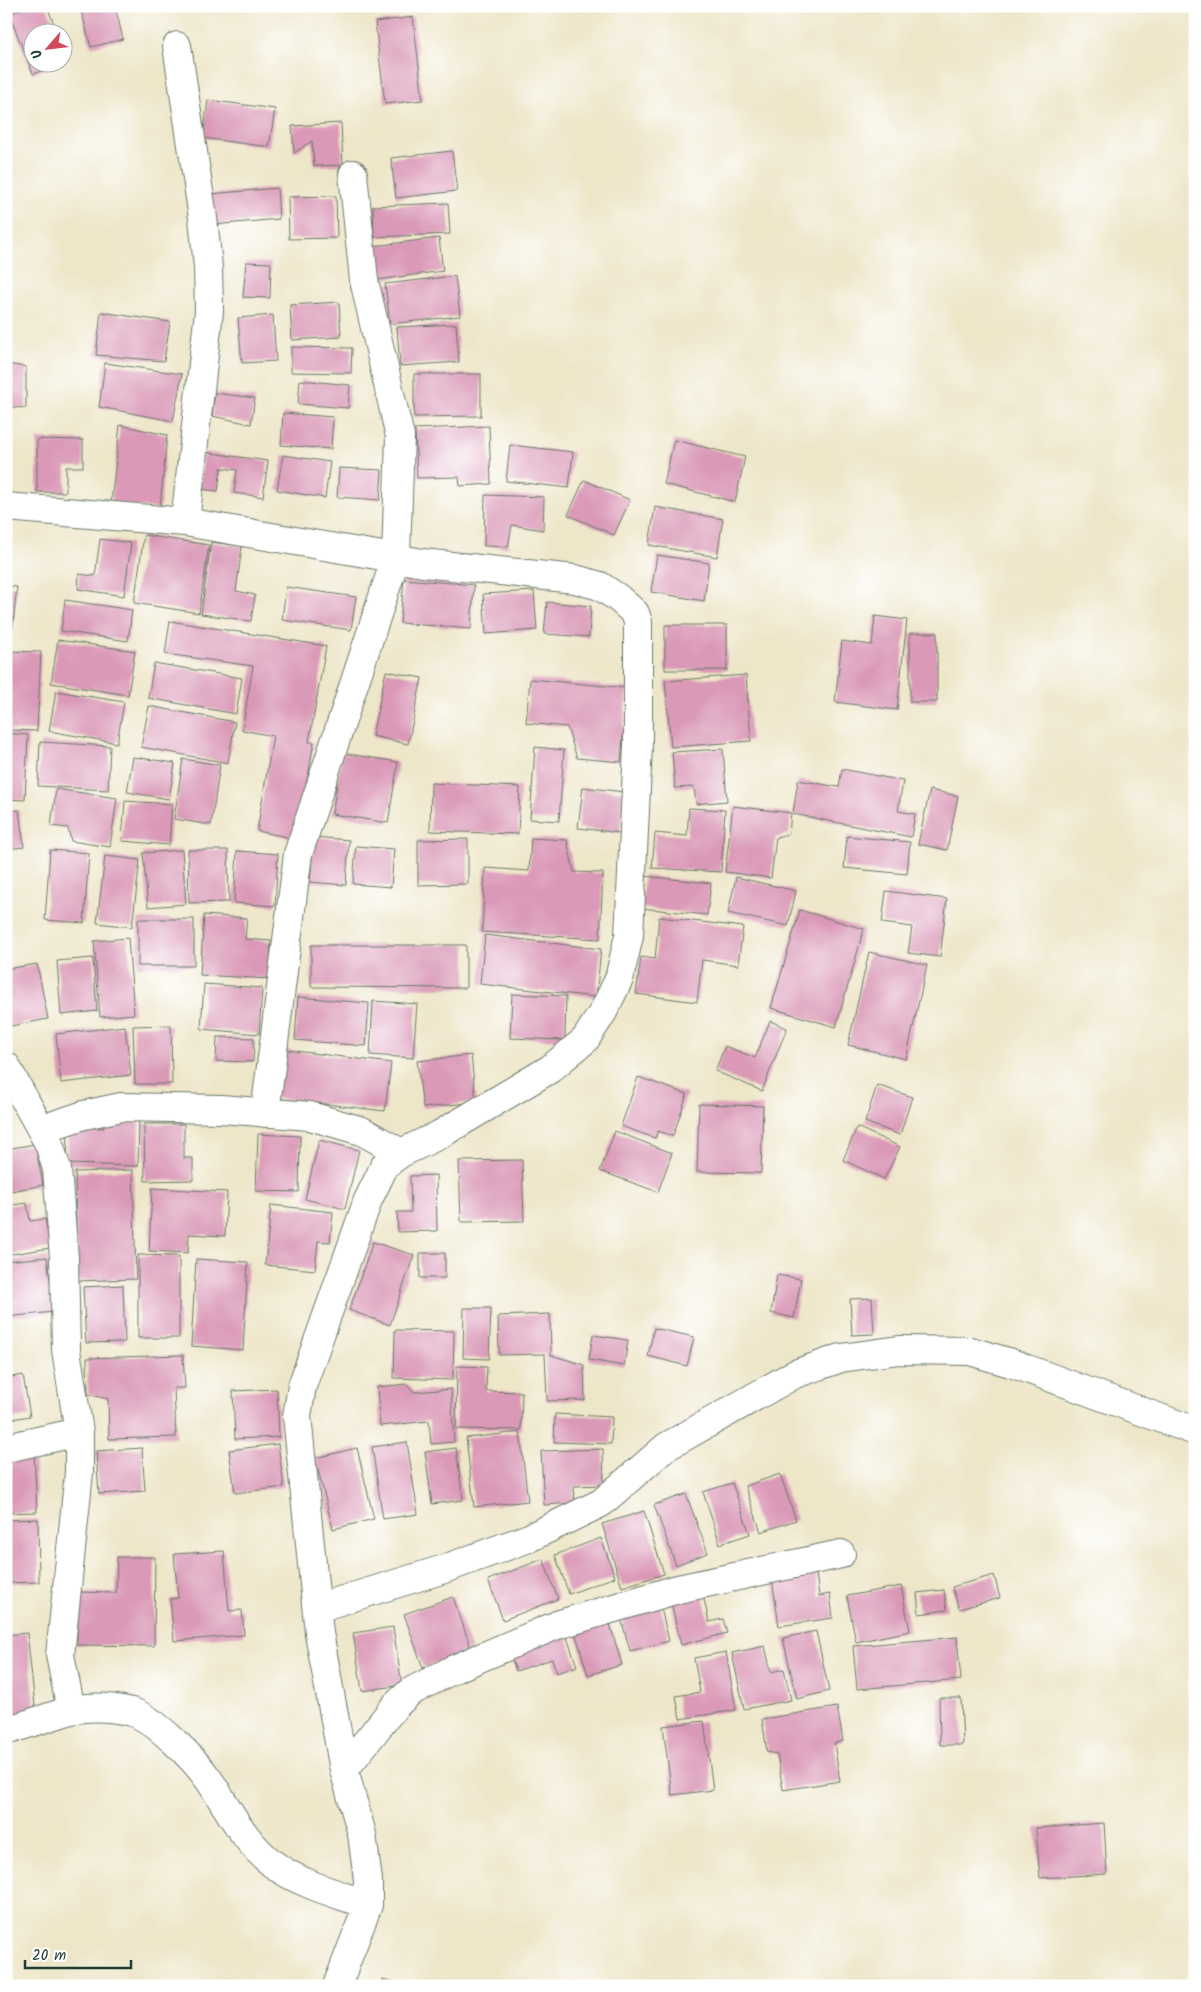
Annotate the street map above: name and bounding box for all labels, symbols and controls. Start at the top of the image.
north arrow [22,22,72,72]
text: U [25,44,49,62]
scale bar [25,1937,131,1969]
text: 20 m [32,1944,66,1968]

